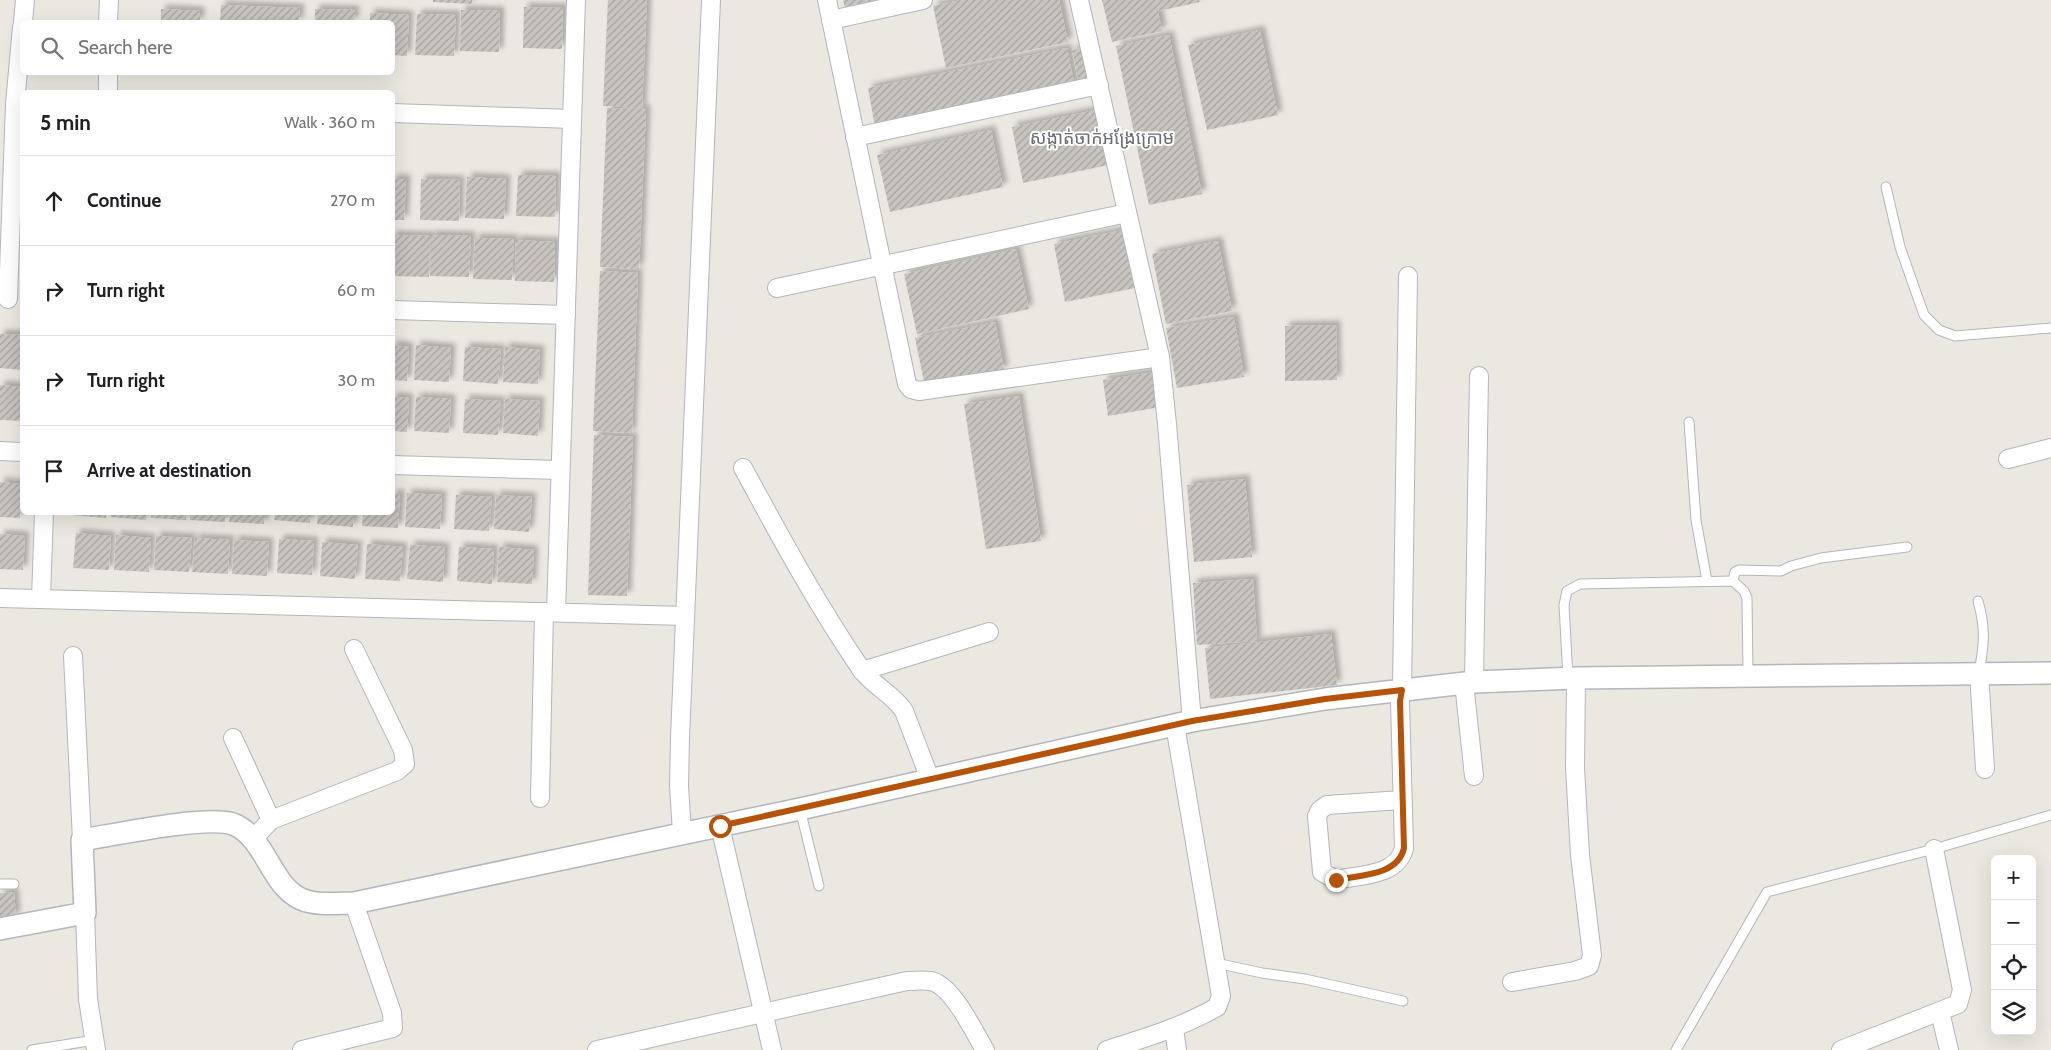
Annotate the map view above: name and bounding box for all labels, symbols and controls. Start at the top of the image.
search box [20,20,395,75]
icon: search [38,34,66,62]
text: Search here [78,36,172,59]
text: 5 min [40,110,91,135]
text: Walk · 360 m [284,113,375,132]
district label: សង្កាត់ចាក់អង្រែក្រោម [1030,127,1174,149]
icon: ahead [40,187,68,215]
text: Continue [87,189,161,212]
text: 270 m [330,191,375,210]
icon: right [40,277,68,305]
text: Turn right [87,279,165,302]
text: 60 m [337,281,375,300]
icon: right [40,367,68,395]
text: Turn right [87,369,165,392]
text: 30 m [338,371,375,390]
icon: arrive [40,457,68,485]
text: Arrive at destination [87,459,251,482]
route start [709,815,732,838]
map controls [1991,855,2036,1035]
button: + [1991,855,2036,900]
route end [1325,869,1348,892]
button: − [1991,900,2036,945]
button: locate [1991,945,2036,990]
button: layers [1991,990,2036,1035]

